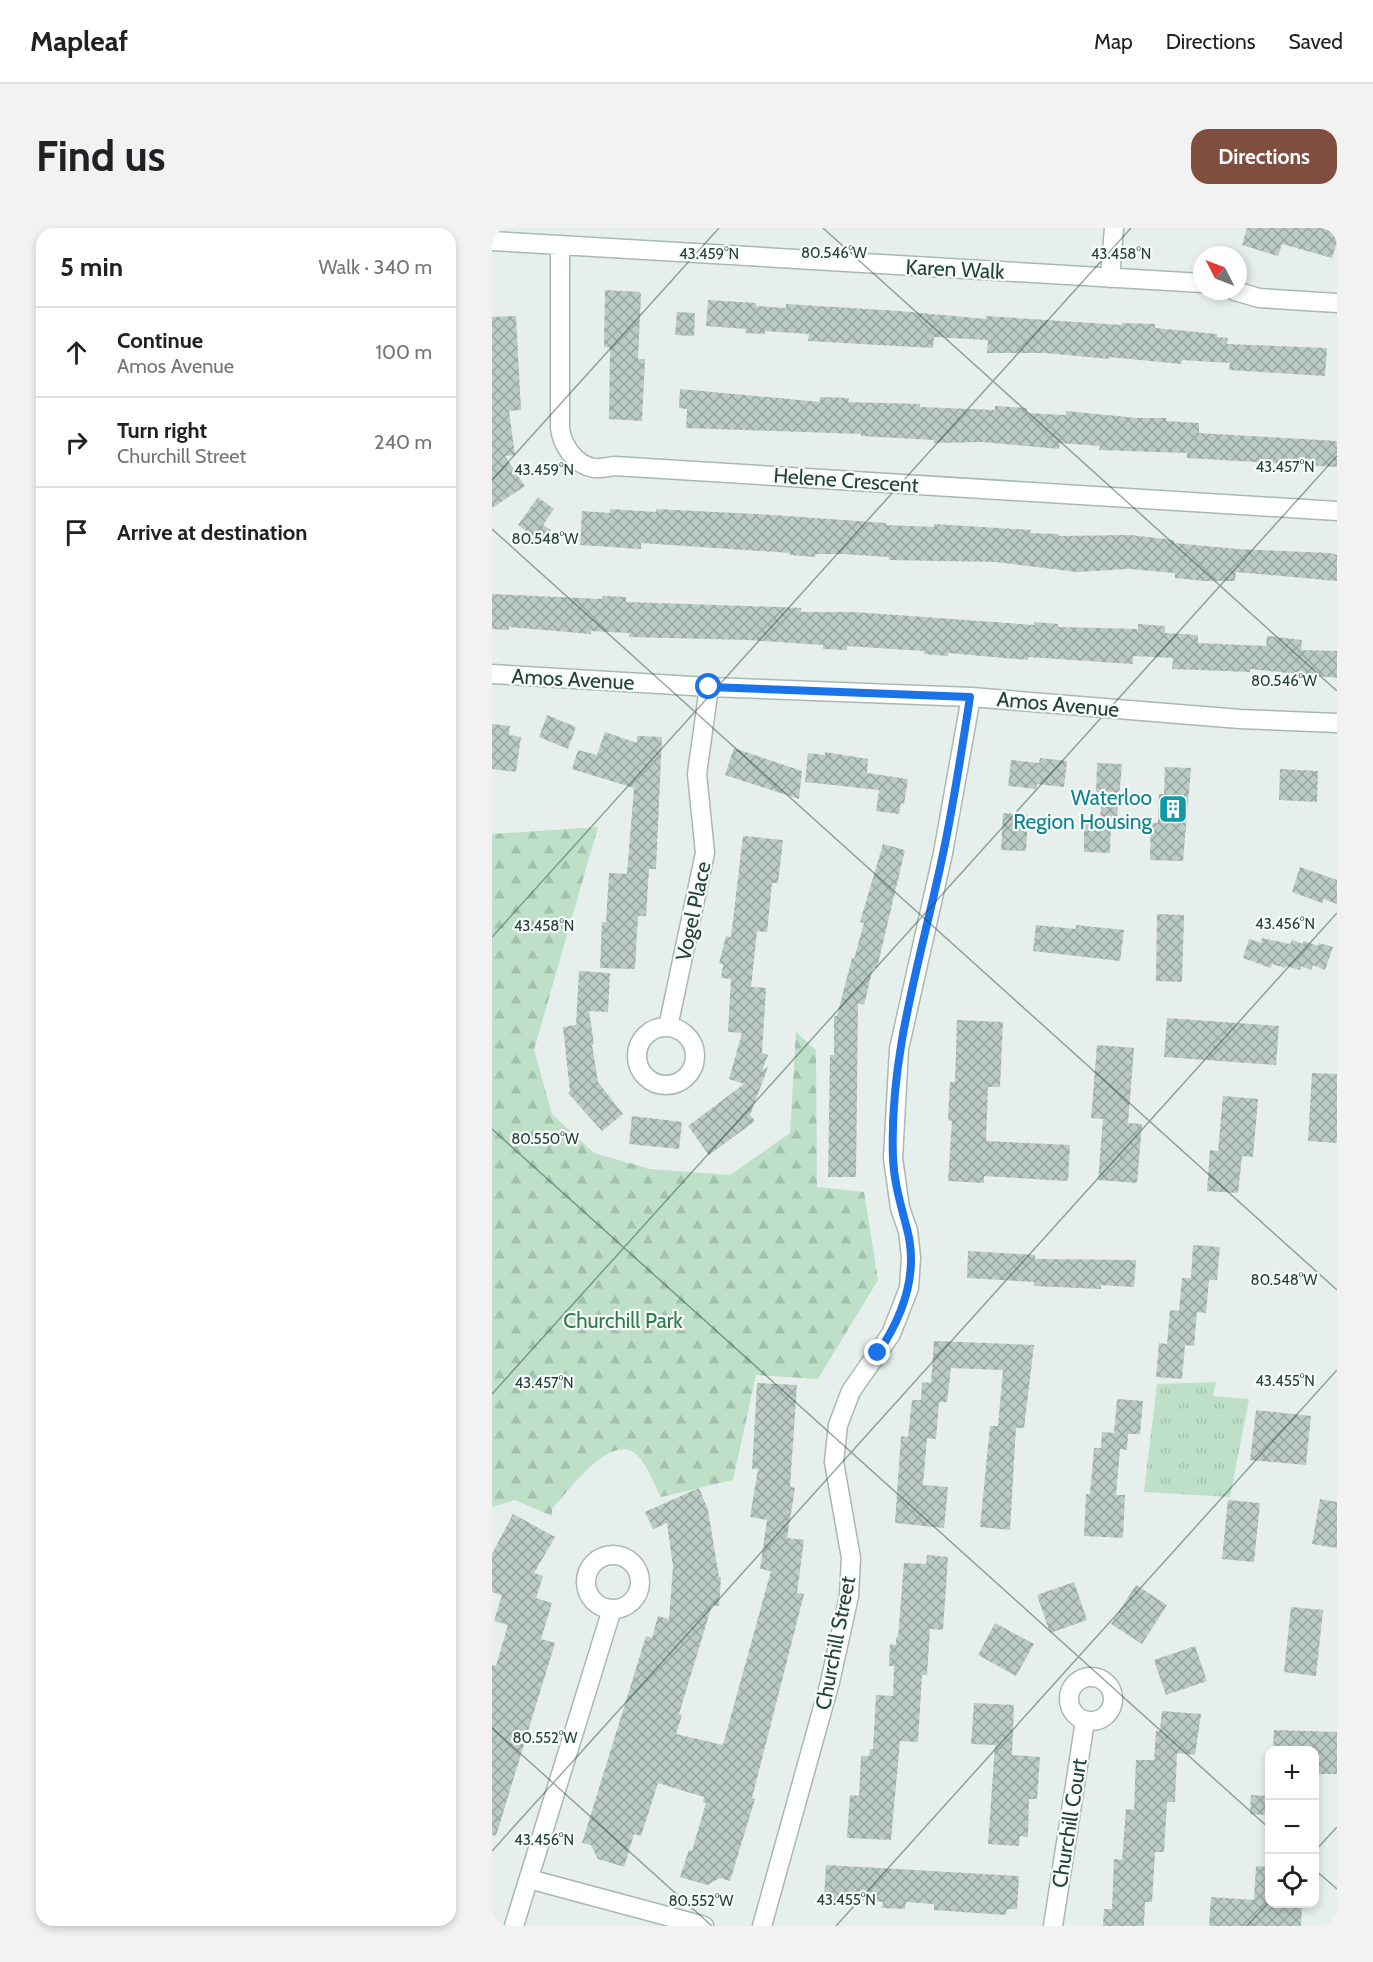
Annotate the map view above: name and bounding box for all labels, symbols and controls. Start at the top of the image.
text: Mapleaf [30,24,128,58]
text: Map [1094,29,1133,54]
text: Directions [1166,29,1255,54]
text: Saved [1288,29,1343,54]
button: Directions [1191,129,1337,184]
text: Find us [36,130,165,182]
text: 80.546°W [801,244,868,262]
text: 43.459°N [679,245,739,263]
text: 43.458°N [1091,245,1151,263]
north arrow [1193,246,1247,300]
text: 5 min [60,251,123,283]
street label: Karen Walk [905,254,1006,284]
text: Walk · 340 m [318,255,432,279]
text: Continue [117,327,203,354]
icon: ahead [60,336,93,369]
text: 100 m [376,340,432,364]
text: Amos Avenue [117,354,234,378]
text: Turn right [117,417,207,444]
icon: right [60,426,93,459]
text: 240 m [374,430,432,454]
text: Churchill Street [117,444,246,468]
text: 43.457°N [1255,458,1315,476]
text: 43.459°N [514,461,574,479]
street label: Helene Crescent [773,462,919,498]
icon: arrive [60,516,93,549]
text: Arrive at destination [117,519,307,546]
text: 80.548°W [512,530,579,548]
street label: Amos Avenue [511,663,635,695]
text: 80.546°W [1251,672,1318,690]
route start [695,673,721,699]
street label: Amos Avenue [996,686,1121,722]
place label: Waterloo Region Housing [1013,785,1153,834]
building icon: Waterloo Region Housing [1157,793,1189,825]
street label: Vogel Place [670,859,716,963]
text: 43.456°N [1255,915,1315,933]
text: 43.458°N [514,917,574,935]
text: 80.550°W [511,1130,580,1148]
text: 80.548°W [1251,1271,1318,1289]
park label: Churchill Park [563,1308,683,1333]
route end [864,1339,890,1365]
text: 43.455°N [1255,1372,1315,1390]
text: 43.457°N [514,1374,574,1392]
street label: Churchill Street [810,1574,860,1712]
text: 80.552°W [512,1729,578,1747]
map controls [1265,1746,1319,1908]
button: + [1265,1746,1319,1800]
street label: Churchill Court [1046,1757,1092,1889]
button: − [1265,1800,1319,1854]
text: 43.456°N [514,1831,574,1849]
button: locate [1265,1854,1319,1908]
text: 43.455°N [816,1891,876,1909]
text: 80.552°W [668,1892,734,1910]

